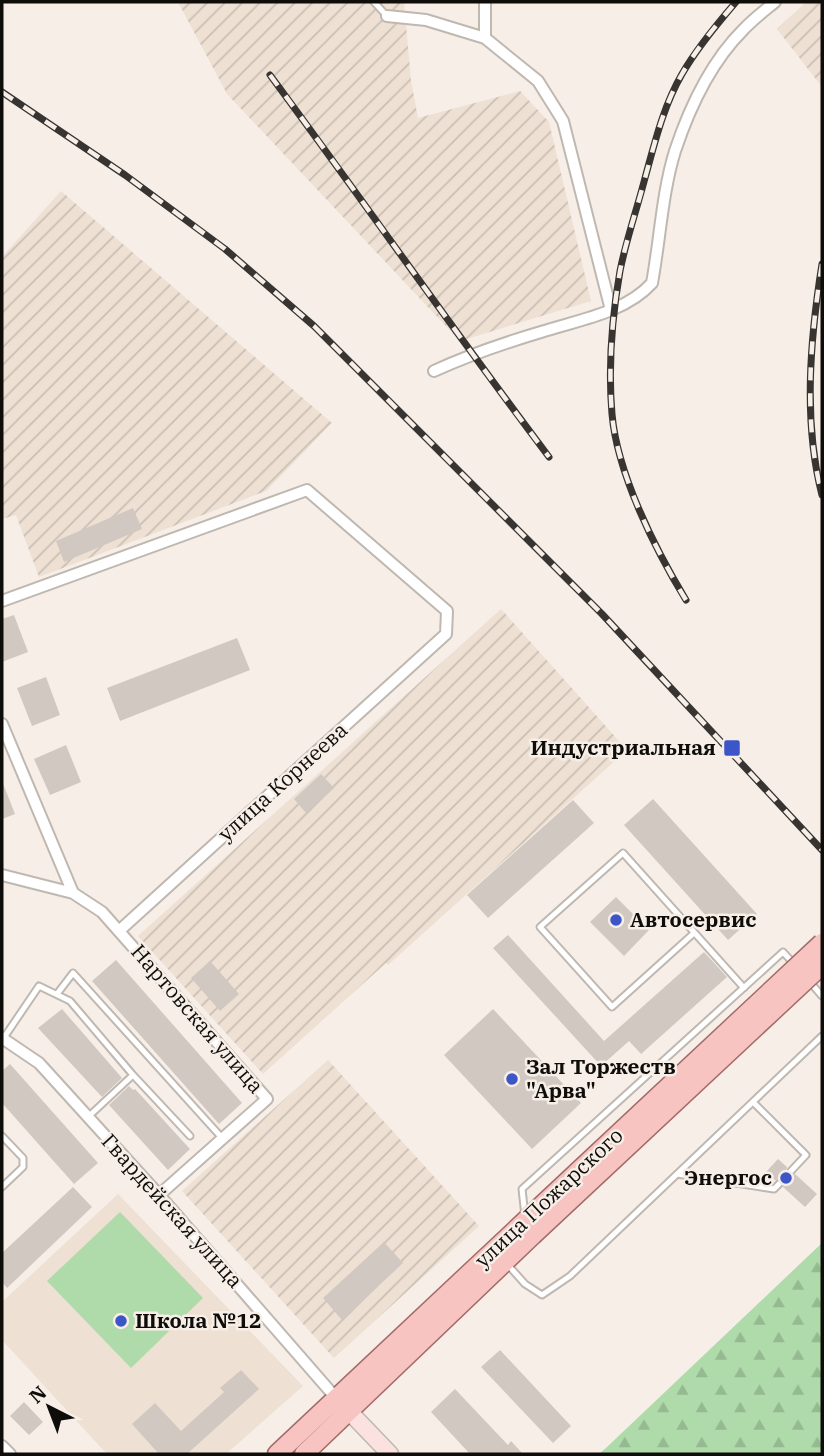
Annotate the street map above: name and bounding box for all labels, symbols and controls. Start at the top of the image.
street label: улица Корнеева [212,716,353,847]
place label: Индустриальная [530,733,716,761]
marker: Индустриальная [722,738,742,758]
place label: Автосервис [630,905,757,933]
marker: Автосервис [608,912,624,928]
street label: Нартовская улица [125,938,270,1099]
place label: Зал Торжеств "Арва" [526,1052,676,1104]
marker: Зал Торжеств "Арва" [504,1071,520,1087]
street label: улица Пожарского [468,1121,629,1273]
street label: Гвардейская улица [96,1127,250,1293]
place label: Энергос [684,1163,772,1191]
marker: Энергос [778,1170,794,1186]
place label: Школа №12 [135,1306,262,1334]
marker: Школа №12 [113,1313,129,1329]
north arrow [14,1372,84,1442]
text: N [24,1380,51,1408]

